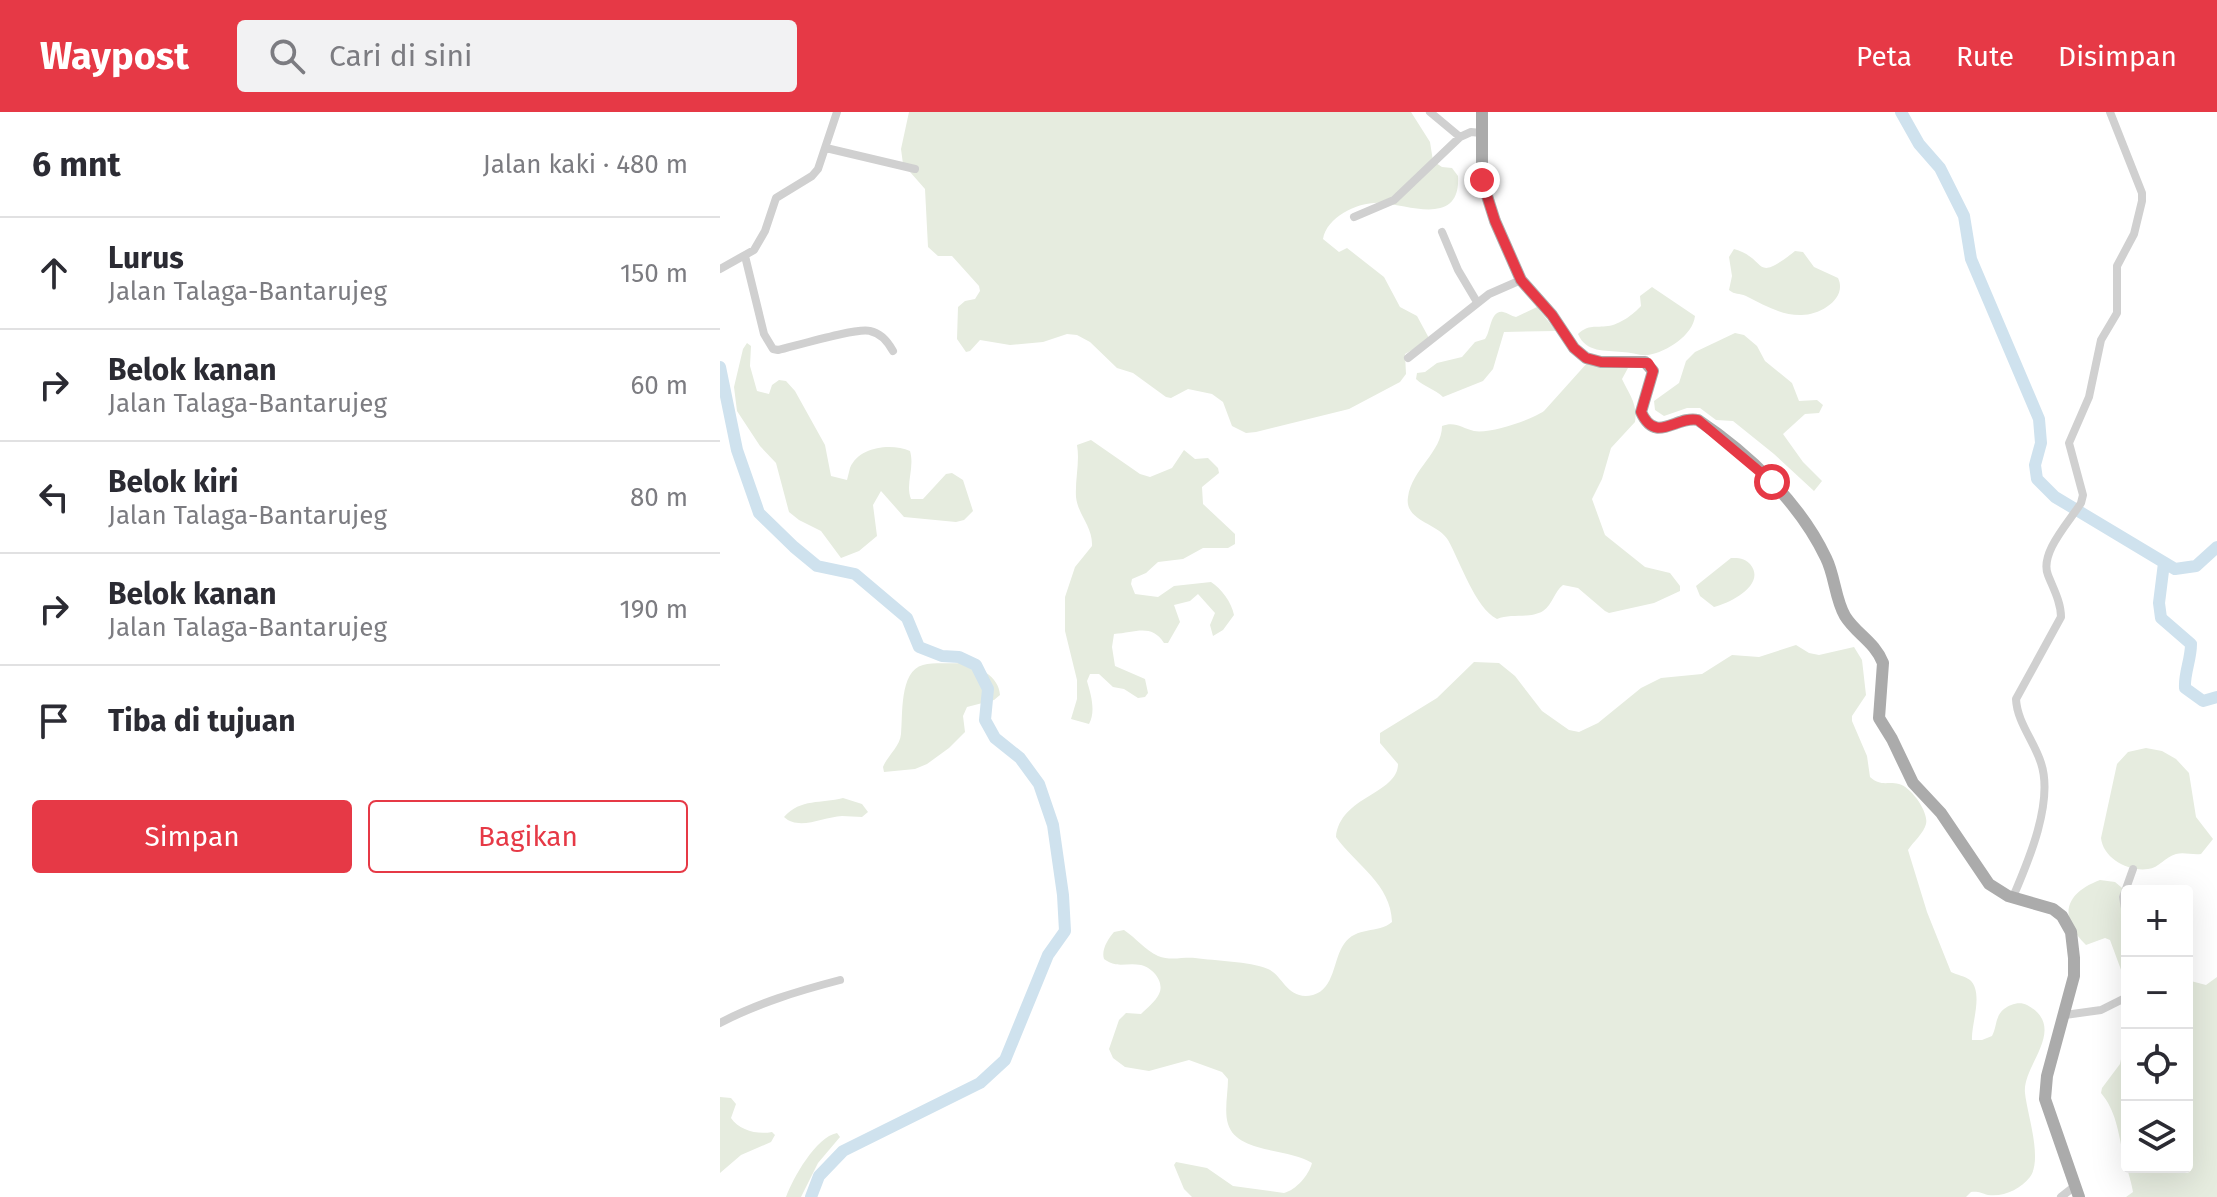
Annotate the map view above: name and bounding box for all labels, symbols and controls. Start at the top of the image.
search box [237,20,797,92]
text: Waypost [40,33,189,79]
icon: search [265,34,309,78]
text: Cari di sini [329,38,473,74]
text: Peta [1856,40,1912,73]
text: Rute [1956,40,2014,73]
text: Disimpan [2058,40,2177,73]
text: 6 mnt [32,144,121,185]
text: Jalan kaki · 480 m [483,149,688,180]
route end [1464,162,1500,198]
text: Lurus [108,240,184,276]
icon: ahead [32,251,76,295]
text: 150 m [620,258,688,289]
text: Jalan Talaga-Bantarujeg [108,276,387,307]
text: Belok kanan [108,352,277,388]
icon: right [32,363,76,407]
text: 60 m [630,370,688,401]
text: Jalan Talaga-Bantarujeg [108,388,387,419]
text: Belok kiri [108,464,239,500]
route start [1754,464,1790,500]
icon: left [32,475,76,519]
text: 80 m [630,482,688,513]
text: Jalan Talaga-Bantarujeg [108,500,387,531]
text: Belok kanan [108,576,277,612]
icon: right [32,587,76,631]
text: 190 m [619,594,688,625]
text: Jalan Talaga-Bantarujeg [108,612,387,643]
icon: arrive [32,699,76,743]
text: Tiba di tujuan [108,703,295,739]
button: Simpan [32,800,352,873]
button: Bagikan [368,800,688,873]
map controls [2121,885,2193,1173]
button: + [2121,885,2193,957]
button: − [2121,957,2193,1029]
button: locate [2121,1029,2193,1101]
button: layers [2121,1101,2193,1173]

